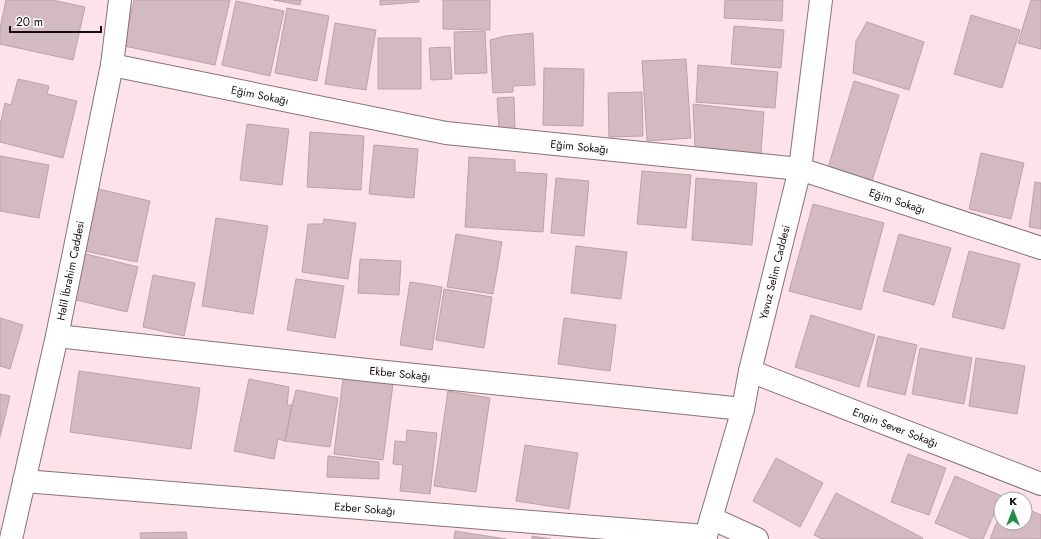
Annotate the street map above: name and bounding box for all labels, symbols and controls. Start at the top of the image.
scale bar [10,8,101,34]
text: 20 m [16,13,43,31]
street label: Eğim Sokağı [230,81,290,109]
street label: Eğim Sokağı [550,136,609,157]
street label: Eğim Sokağı [867,184,928,218]
street label: Halil İbrahim Caddesi [52,219,88,322]
street label: Yavuz Selim Caddesi [755,223,794,321]
street label: Ekber Sokağı [369,362,431,385]
street label: Engin Sever Sokağı [850,404,940,451]
north arrow [993,491,1033,531]
text: K [1009,493,1017,509]
street label: Ezber Sokağı [334,498,396,519]

